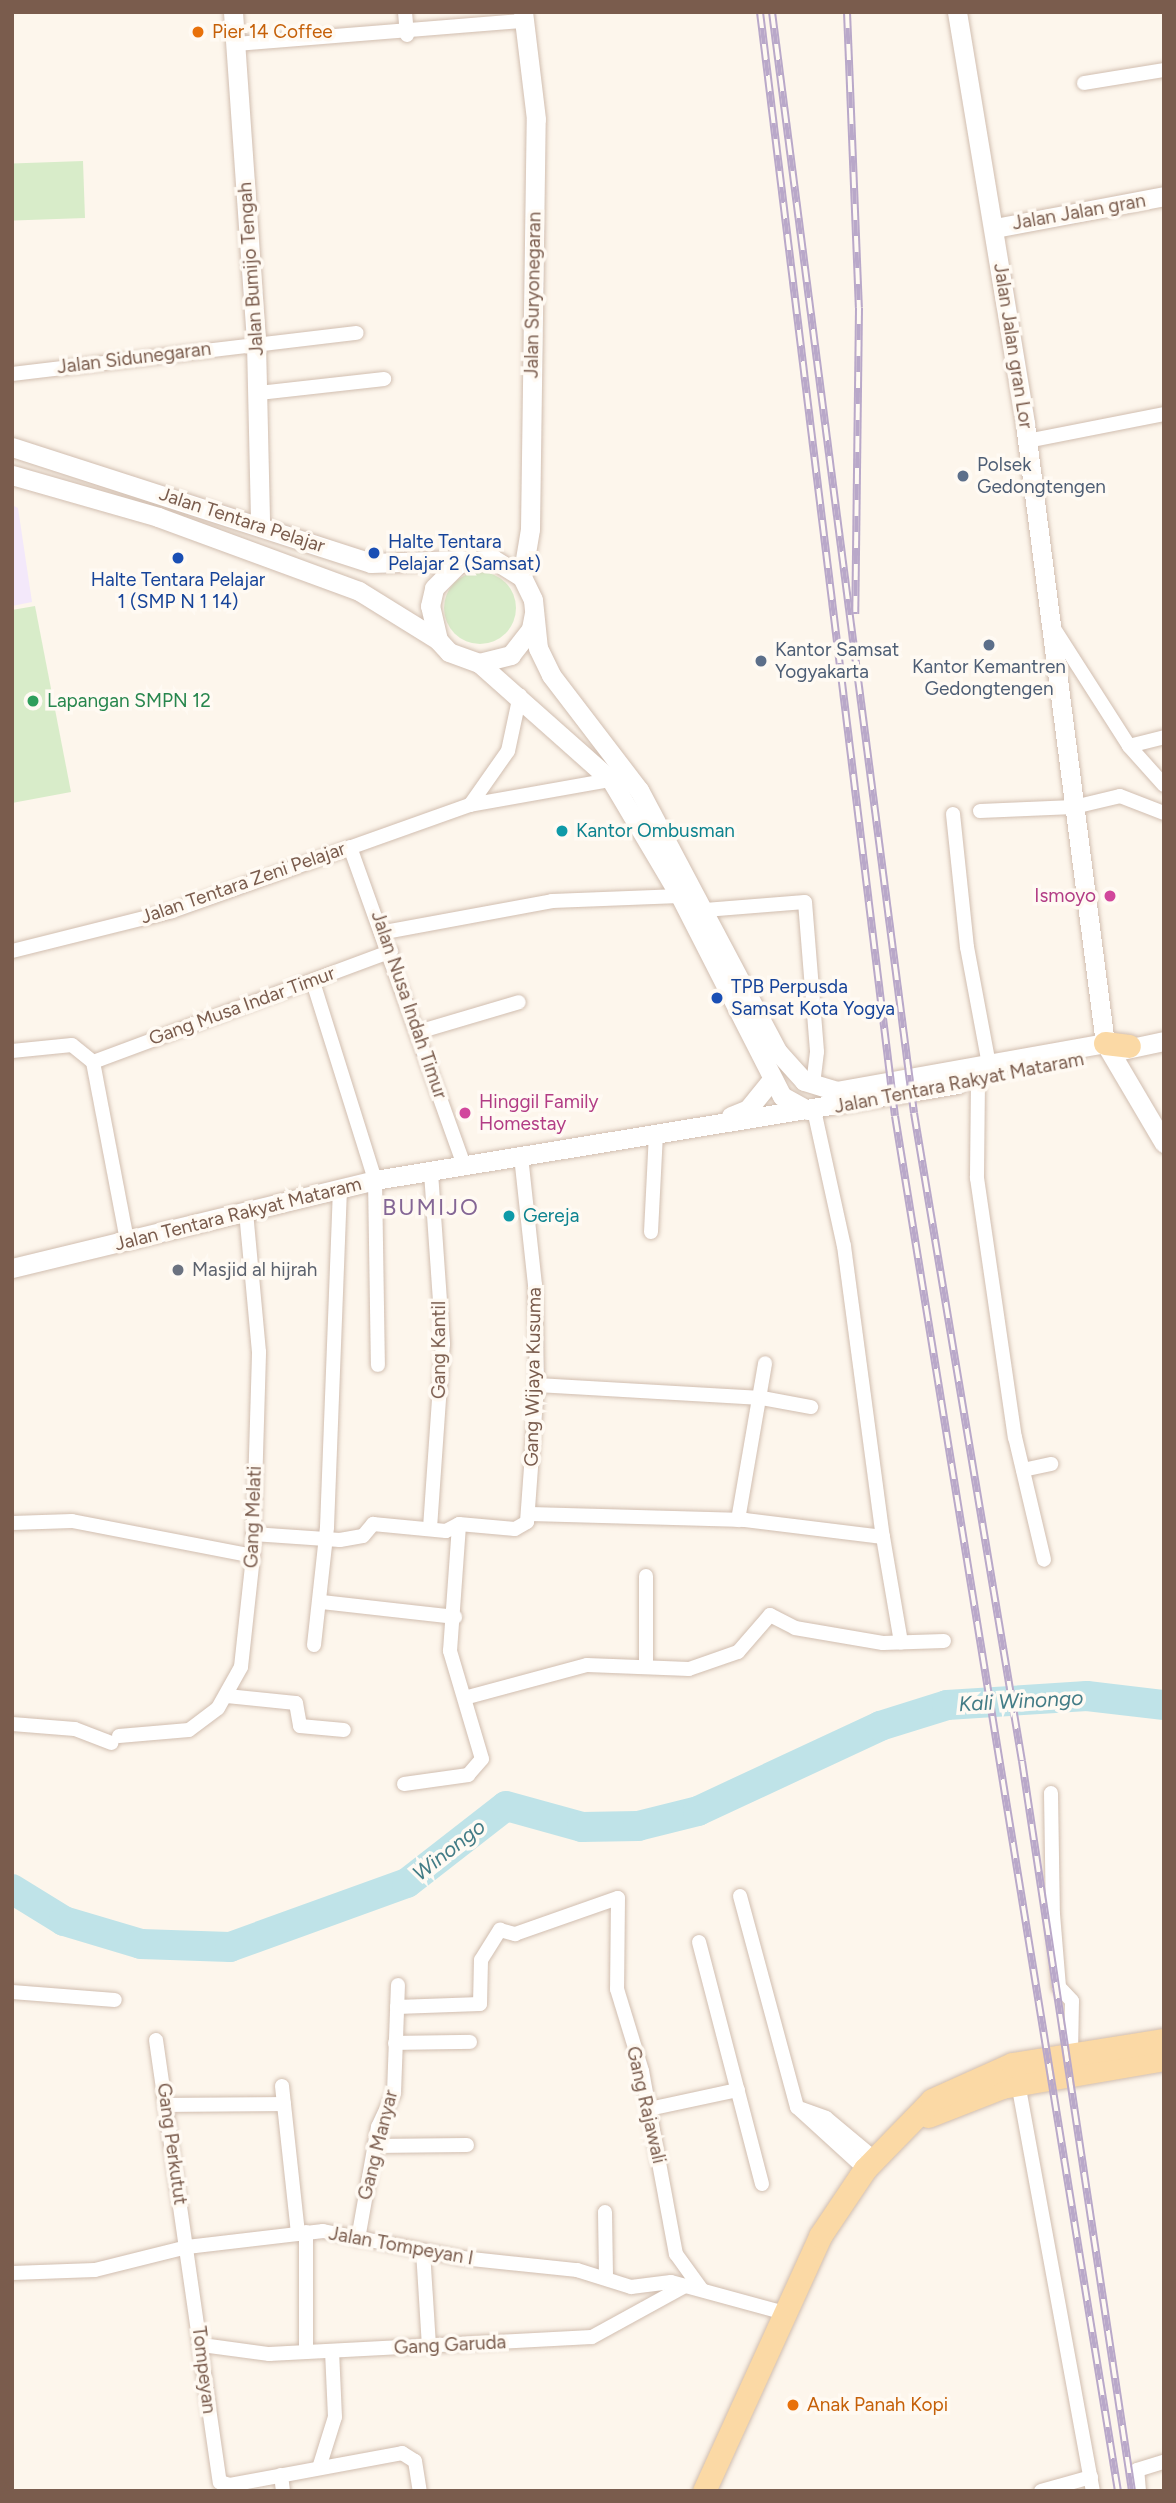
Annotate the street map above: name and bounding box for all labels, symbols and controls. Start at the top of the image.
place label: Pier 14 Coffee [212,21,333,43]
marker: Pier 14 Coffee [190,24,206,40]
street label: Jalan Bumijo Tengah [234,181,268,357]
street label: Jalan Jalan gran [1010,189,1148,235]
street label: Jalan Suryonegaran [520,211,546,379]
street label: Jalan Jalan gran Lor [989,262,1037,430]
street label: Jalan Sidunegaran [56,337,212,379]
place label: Polsek Gedongtengen [977,454,1106,498]
marker: Polsek Gedongtengen [955,468,971,484]
street label: Jalan Tentara Pelajar [156,482,328,558]
place label: Halte Tentara Pelajar 2 (Samsat) [388,531,541,575]
marker: Halte Tentara Pelajar 2 (Samsat) [366,545,382,561]
marker: Halte Tentara Pelajar 1 (SMP N 1 14) [170,550,186,566]
place label: Halte Tentara Pelajar 1 (SMP N 1 14) [91,569,265,613]
marker: Kantor Kemantren Gedongtengen [981,637,997,653]
place label: Kantor Samsat Yogyakarta [775,639,899,683]
marker: Kantor Samsat Yogyakarta [753,653,769,669]
place label: Kantor Kemantren Gedongtengen [912,656,1066,700]
place label: Lapangan SMPN 12 [47,690,211,712]
marker: Lapangan SMPN 12 [25,693,41,709]
place label: Kantor Ombusman [576,820,735,842]
marker: Kantor Ombusman [554,823,570,839]
street label: Jalan Tentara Zeni Pelajar [138,837,348,929]
place label: Ismoyo [1034,885,1096,907]
marker: Ismoyo [1102,888,1118,904]
street label: Jalan Nusa Indah Timur [366,908,452,1102]
street label: Gang Musa Indar Timur [146,962,338,1050]
place label: TPB Perpusda Samsat Kota Yogya [731,976,895,1020]
marker: TPB Perpusda Samsat Kota Yogya [709,990,725,1006]
street label: Jalan Tentara Rakyat Mataram [832,1048,1086,1118]
place label: Hinggil Family Homestay [479,1091,599,1135]
marker: Hinggil Family Homestay [457,1105,473,1121]
street label: Jalan Tentara Rakyat Mataram [112,1172,364,1256]
district label: BUMIJO [383,1193,479,1221]
place label: Gereja [523,1205,579,1227]
marker: Gereja [501,1208,517,1224]
place label: Masjid al hijrah [192,1259,317,1281]
marker: Masjid al hijrah [170,1262,186,1278]
street label: Gang Wijaya Kusuma [520,1287,546,1467]
street label: Gang Kantil [428,1301,450,1399]
street label: Gang Melati [240,1465,266,1569]
water label: Kali Winongo [958,1685,1084,1717]
water label: Winongo [408,1814,490,1886]
street label: Gang Rajawali [621,2044,671,2166]
street label: Gang Perkutut [152,2082,192,2206]
street label: Gang Manyar [353,2088,403,2202]
street label: Jalan Tompeyan I [327,2222,475,2270]
street label: Tompeyan [187,2325,221,2415]
street label: Gang Garuda [393,2331,507,2359]
place label: Anak Panah Kopi [807,2394,948,2416]
marker: Anak Panah Kopi [785,2397,801,2413]

